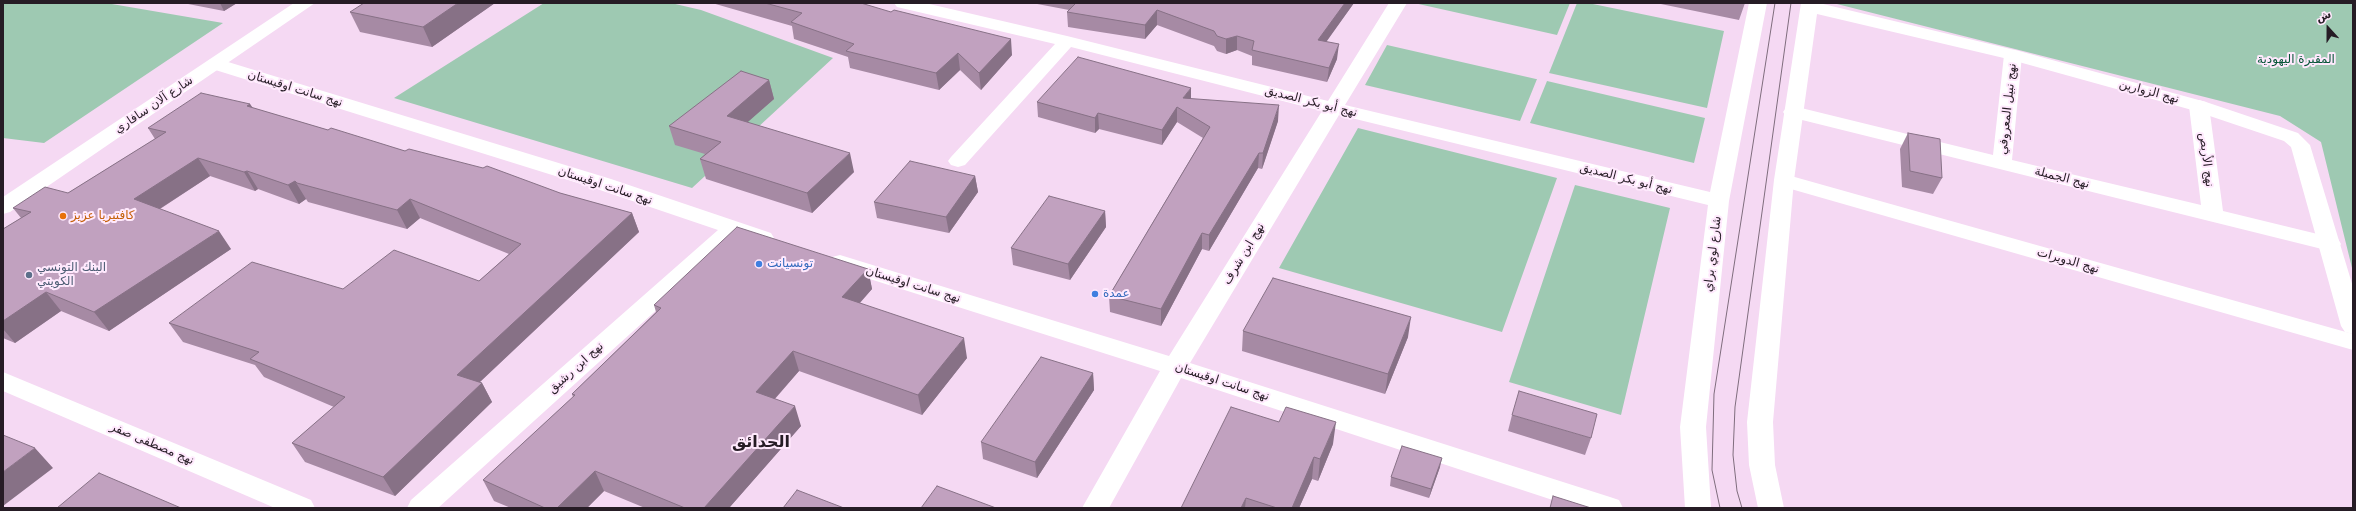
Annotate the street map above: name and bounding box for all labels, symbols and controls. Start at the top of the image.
north arrow [2308,8,2348,48]
text: ش [2314,8,2333,25]
park label: المقبرة اليهودية [2257,53,2335,67]
street label: نهج نبيل المعروفي [1996,63,2020,155]
street label: نهج سانت اوقيستان [246,68,344,110]
street label: شارع آلان سافاري [112,73,196,137]
street label: نهج الزوارين [2117,77,2181,107]
street label: نهج أبو بكر الصديق [1263,84,1359,120]
street label: نهج الأربص [2196,132,2216,188]
street label: نهج أبو بكر الصديق [1578,161,1674,197]
street label: نهج سانت اوقيستان [556,164,654,208]
street label: نهج الجميلة [2033,164,2091,192]
place label: كافتيريا عزيز [71,209,135,223]
marker: كافتيريا عزيز [58,211,68,221]
street label: شارع لوي براي [1701,215,1725,293]
street label: نهج ابن شرف [1220,221,1268,287]
street label: نهج الدويرات [2035,245,2101,277]
place label: تونسيانت [767,257,813,271]
marker: تونسيانت [754,259,764,269]
place label: البنك التونسي الكويتي [37,261,106,289]
street label: نهج سانت اوقيستان [864,264,962,306]
marker: البنك التونسي الكويتي [24,270,34,280]
place label: عمدة [1103,287,1130,301]
marker: عمدة [1090,289,1100,299]
street label: نهج ابن رشيق [545,339,607,397]
street label: نهج سانت اوقيستان [1173,360,1271,404]
street label: نهج مصطفى صفر [108,420,196,468]
district label: الحدائق [732,433,790,453]

